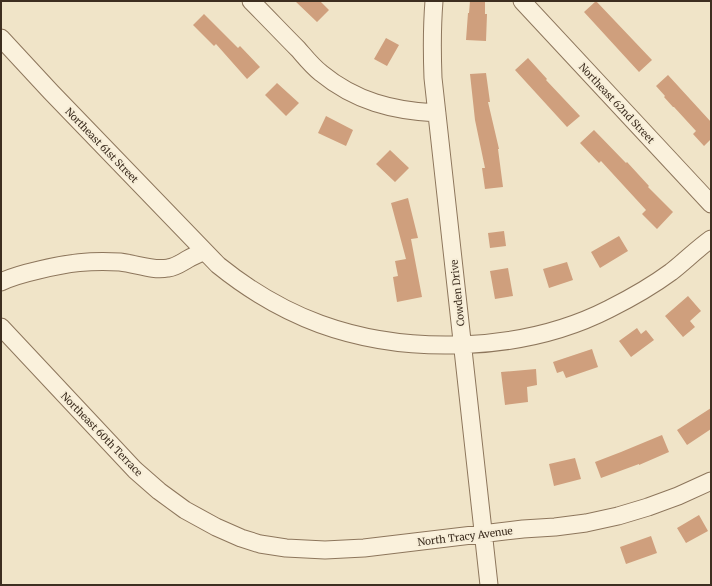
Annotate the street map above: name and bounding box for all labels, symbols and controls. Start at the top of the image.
street label: Northeast 62nd Street [576,60,657,146]
street label: Northeast 61st Street [62,105,141,186]
street label: Cowden Drive [448,259,467,327]
street label: Northeast 60th Terrace [58,390,145,479]
street label: North Tracy Avenue [417,524,513,549]

